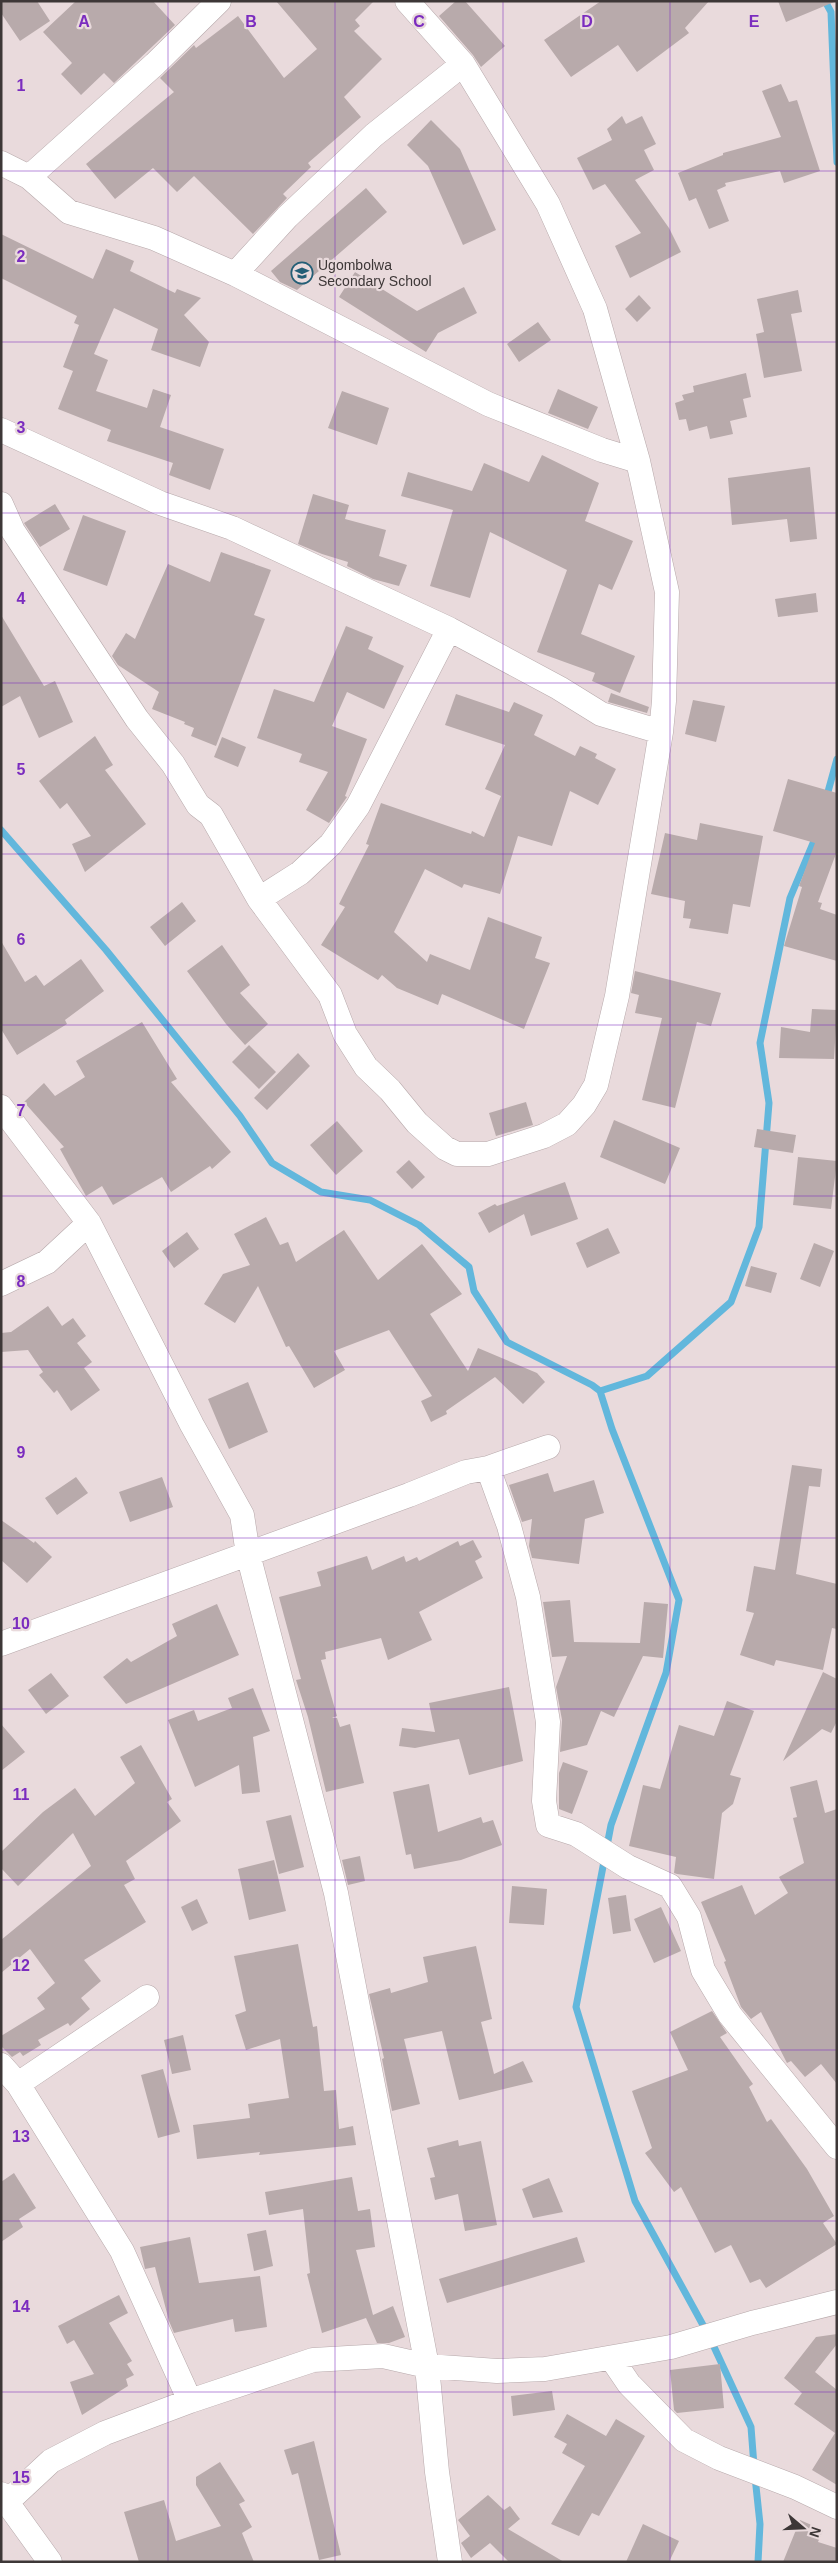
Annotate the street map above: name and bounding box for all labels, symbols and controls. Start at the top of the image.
text: A [78,13,90,30]
text: B [245,13,257,30]
text: C [413,13,425,30]
text: D [581,13,593,30]
text: E [749,13,760,30]
text: 1 [17,77,26,94]
text: 2 [17,248,26,265]
place label: Ugombolwa Secondary School [318,257,432,289]
school or university icon: Ugombolwa Secondary School [290,261,314,285]
text: 3 [17,419,26,436]
text: 4 [17,590,26,607]
text: 5 [17,761,26,778]
text: 6 [17,931,26,948]
text: 7 [17,1102,26,1119]
text: 8 [17,1273,26,1290]
text: 9 [17,1444,26,1461]
text: 10 [12,1615,30,1632]
text: 11 [13,1786,30,1803]
text: 12 [12,1957,30,1974]
text: 13 [12,2128,30,2145]
text: 14 [12,2298,30,2315]
text: 15 [12,2469,30,2486]
north arrow [778,2503,828,2553]
text: N [806,2525,825,2540]

